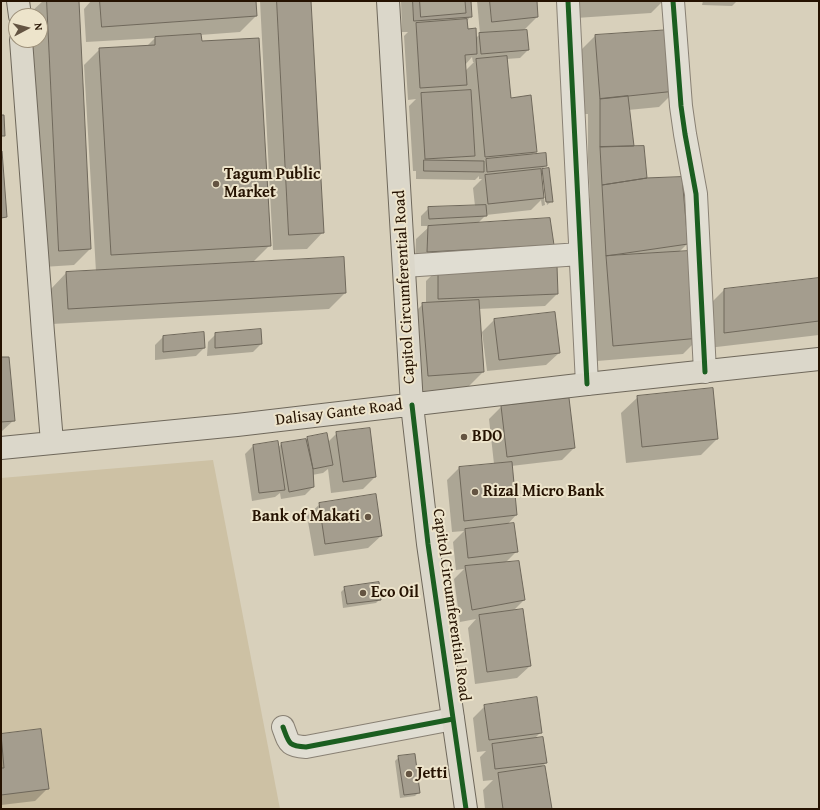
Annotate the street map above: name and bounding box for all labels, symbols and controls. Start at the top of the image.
north arrow [8,8,48,48]
text: N [31,22,47,31]
place label: Tagum Public Market [224,165,320,203]
marker: Tagum Public Market [211,179,221,189]
street label: Capitol Circumferential Road [390,190,420,384]
street label: Dalisay Gante Road [274,396,404,430]
place label: BDO [472,427,502,447]
marker: BDO [459,432,469,442]
place label: Rizal Micro Bank [483,482,604,502]
marker: Rizal Micro Bank [470,487,480,497]
place label: Bank of Makati [252,507,360,527]
street label: Capitol Circumferential Road [428,507,474,703]
marker: Bank of Makati [363,512,373,522]
place label: Eco Oil [371,583,419,603]
marker: Eco Oil [358,588,368,598]
place label: Jetti [417,764,447,784]
marker: Jetti [404,769,414,779]

